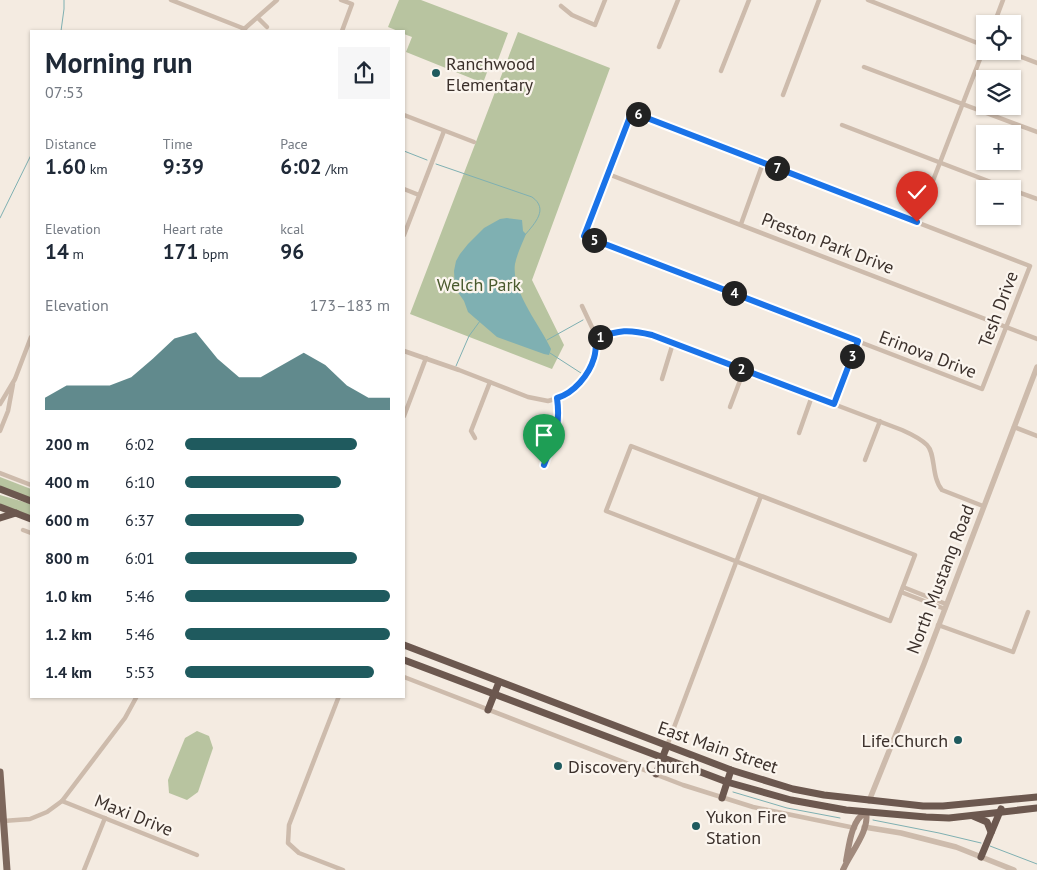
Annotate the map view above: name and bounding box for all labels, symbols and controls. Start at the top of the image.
map controls [976,15,1021,225]
button: locate [976,15,1021,60]
text: Morning run [45,44,193,81]
button: share [338,47,390,99]
place label: Ranchwood Elementary [446,52,535,96]
marker: Ranchwood Elementary [430,67,442,79]
button: layers [976,70,1021,115]
text: 07:53 [45,82,83,102]
pin: 6 [626,102,650,126]
text: 6 [635,105,642,123]
button: + [976,125,1021,170]
text: Distance [45,135,96,153]
text: Time [163,135,193,153]
text: Pace [280,135,308,153]
text: 1.60 [45,153,86,180]
text: 9:39 [163,153,204,180]
text: 6:02 [280,153,322,180]
pin: 7 [764,156,790,180]
text: 7 [774,159,781,177]
text: km [86,160,108,178]
text: /km [322,160,348,178]
pin [896,171,938,222]
icon: check [903,178,931,206]
button: − [976,180,1021,225]
street label: Preston Park Drive [758,207,898,279]
text: Elevation [45,220,101,238]
text: Heart rate [163,220,223,238]
text: kcal [280,220,304,238]
pin: 5 [582,228,606,252]
text: 5 [591,231,598,249]
text: 14 [45,238,69,265]
text: 171 [163,238,198,265]
text: 96 [280,238,304,265]
text: m [69,245,84,263]
text: bpm [198,245,229,263]
street label: Tesh Drive [973,268,1023,350]
park label: Welch Park [437,273,522,296]
pin: 4 [722,280,746,306]
text: 4 [731,284,738,302]
text: Elevation [45,295,109,315]
text: 173–183 m [310,295,390,315]
pin: 1 [588,324,612,350]
street label: Erinova Drive [876,325,980,383]
text: 1 [597,328,604,346]
pin: 3 [840,344,864,368]
text: 3 [849,347,856,365]
pin: 2 [728,356,754,382]
text: 2 [738,360,745,378]
pin [523,414,565,465]
icon: arrive [530,421,558,449]
text: 200 m [45,434,89,454]
text: 6:02 [125,434,155,454]
text: 400 m [45,472,89,492]
text: 6:10 [125,472,155,492]
street label: North Mustang Road [901,501,979,657]
text: 600 m [45,510,89,530]
text: 6:37 [125,510,155,530]
text: 800 m [45,548,89,568]
text: 6:01 [125,548,155,568]
text: 1.0 km [45,586,92,606]
text: 5:46 [125,586,155,606]
text: 1.2 km [45,624,92,644]
text: 5:46 [125,624,155,644]
text: 1.4 km [45,662,92,682]
text: 5:53 [125,662,155,682]
street label: East Main Street [655,716,781,778]
place label: Life.Church [861,729,948,752]
marker: Life.Church [952,734,964,746]
place label: Discovery Church [568,755,700,778]
marker: Discovery Church [552,760,564,772]
street label: Maxi Drive [91,789,177,841]
place label: Yukon Fire Station [706,805,787,849]
marker: Yukon Fire Station [690,820,702,832]

